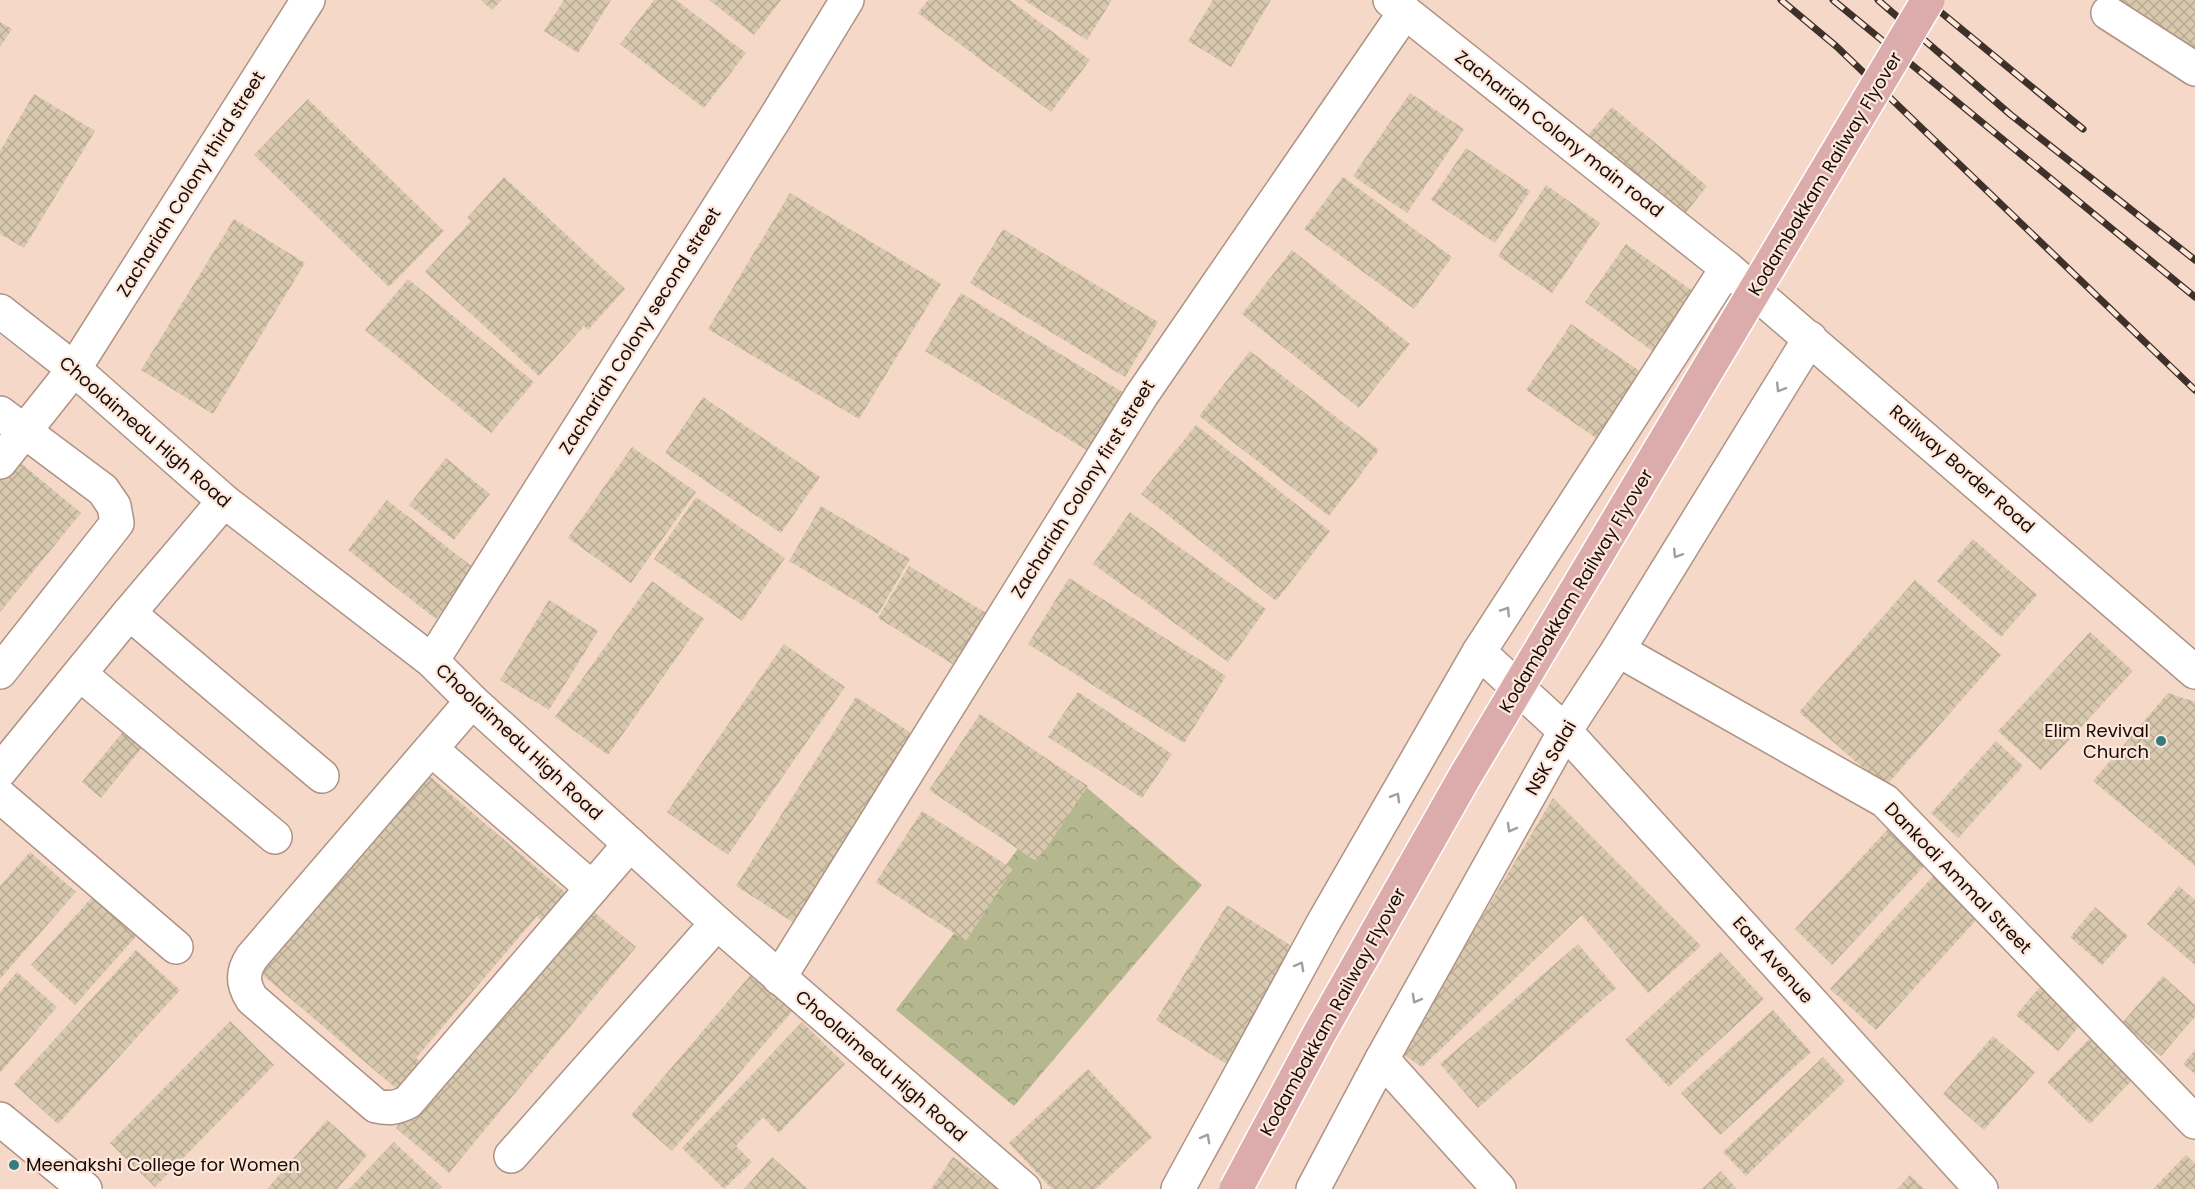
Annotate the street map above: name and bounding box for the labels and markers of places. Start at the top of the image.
place label: Elim Revival Church [2044,718,2149,764]
marker: Elim Revival Church [2154,734,2168,748]
place label: Meenakshi College for Women [26,1152,300,1177]
marker: Meenakshi College for Women [7,1158,21,1172]

